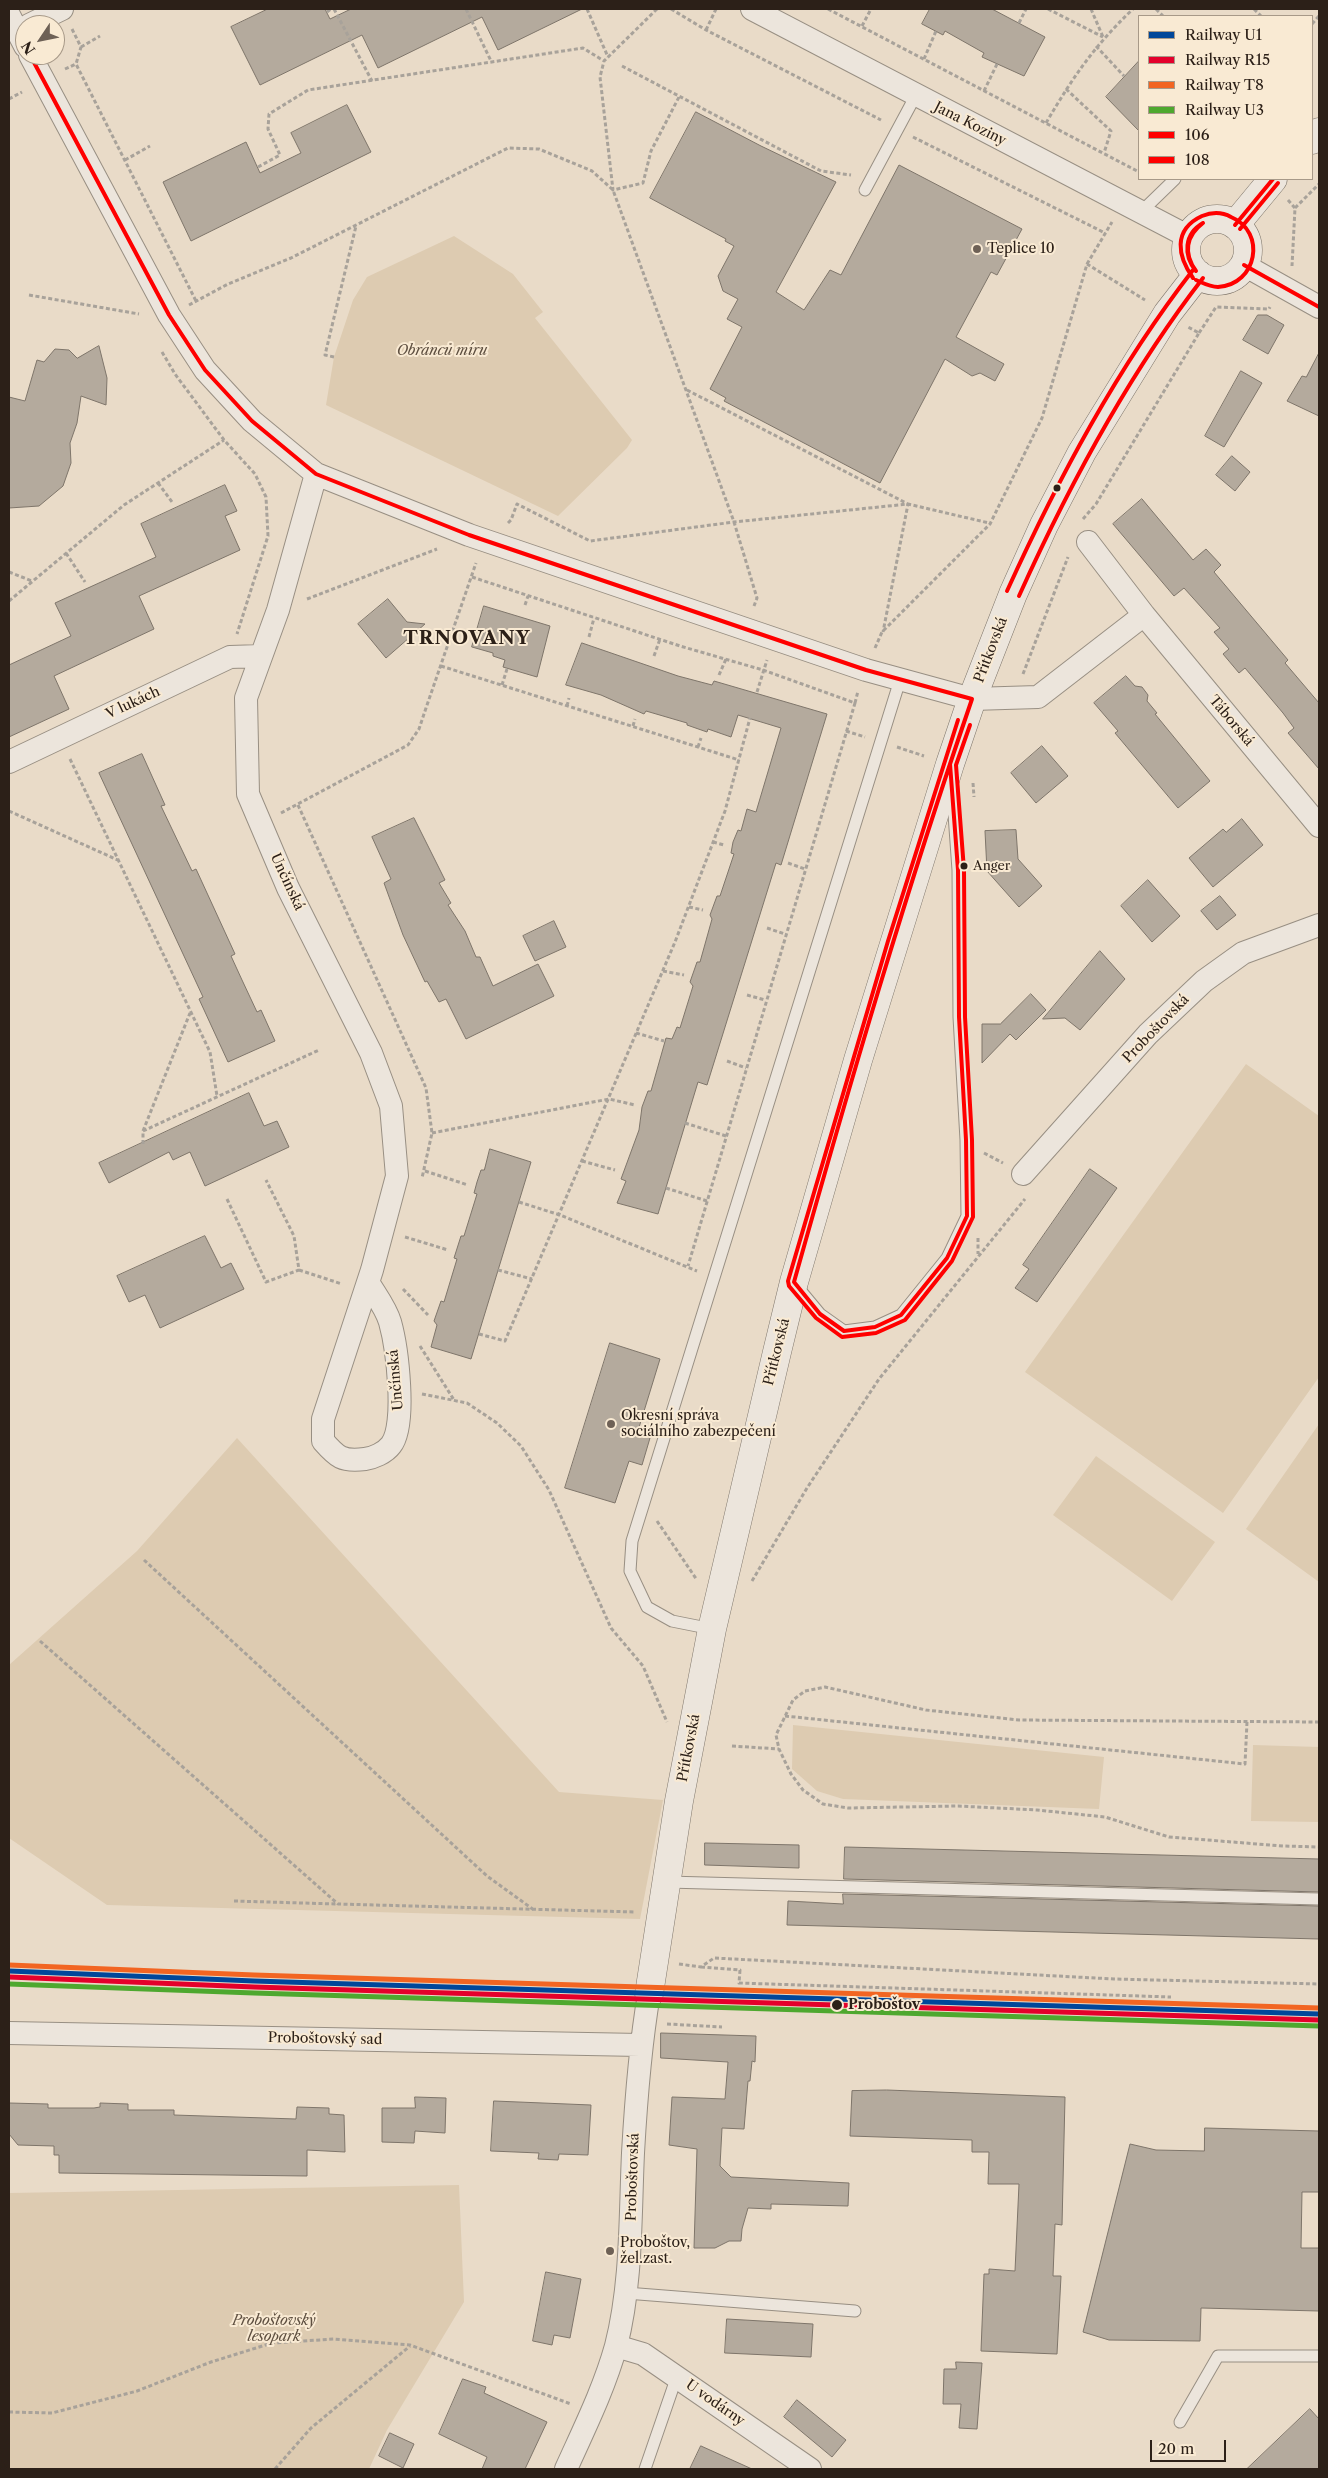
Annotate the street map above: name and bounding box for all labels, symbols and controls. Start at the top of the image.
north arrow [15,15,65,65]
legend [1138,15,1313,180]
text: Railway U1 [1185,25,1262,44]
text: N [18,38,39,58]
text: Railway R15 [1185,50,1270,69]
text: Railway T8 [1185,75,1264,94]
street label: Jana Koziny [931,99,1009,149]
text: Railway U3 [1185,100,1264,119]
text: 106 [1185,125,1210,144]
text: 108 [1185,150,1210,169]
place label: Teplice 10 [987,241,1055,257]
marker: Teplice 10 [971,243,983,255]
park label: Obránců míru [397,343,487,359]
unlabelled marker [1052,483,1062,493]
street label: Přítkovská [971,615,1011,685]
district label: TRNOVANY [402,628,532,650]
street label: V lukách [103,683,163,723]
street label: Táborská [1205,692,1257,750]
street label: Unčínská [266,851,308,913]
place label: Anger [973,858,1010,874]
marker: Anger [959,861,969,871]
street label: Proboštovská [1119,991,1193,1067]
street label: Přítkovská [761,1317,793,1387]
street label: Unčínská [385,1349,407,1411]
place label: Okresní správa sociálního zabezpečení [621,1408,776,1440]
marker: Okresní správa sociálního zabezpečení [605,1418,617,1430]
street label: Přítkovská [674,1713,704,1783]
place label: Proboštov [848,1997,920,2013]
marker: Proboštov [830,1998,844,2012]
street label: Proboštovský sad [268,2030,382,2048]
street label: Proboštovská [623,2133,643,2221]
place label: Proboštov, žel.zast. [620,2235,690,2268]
marker: Proboštov, žel.zast. [604,2245,616,2257]
park label: Proboštovský lesopark [232,2313,316,2346]
street label: U vodárny [682,2377,748,2429]
scale bar [1153,2430,1229,2462]
text: 20 m [1158,2439,1194,2458]

